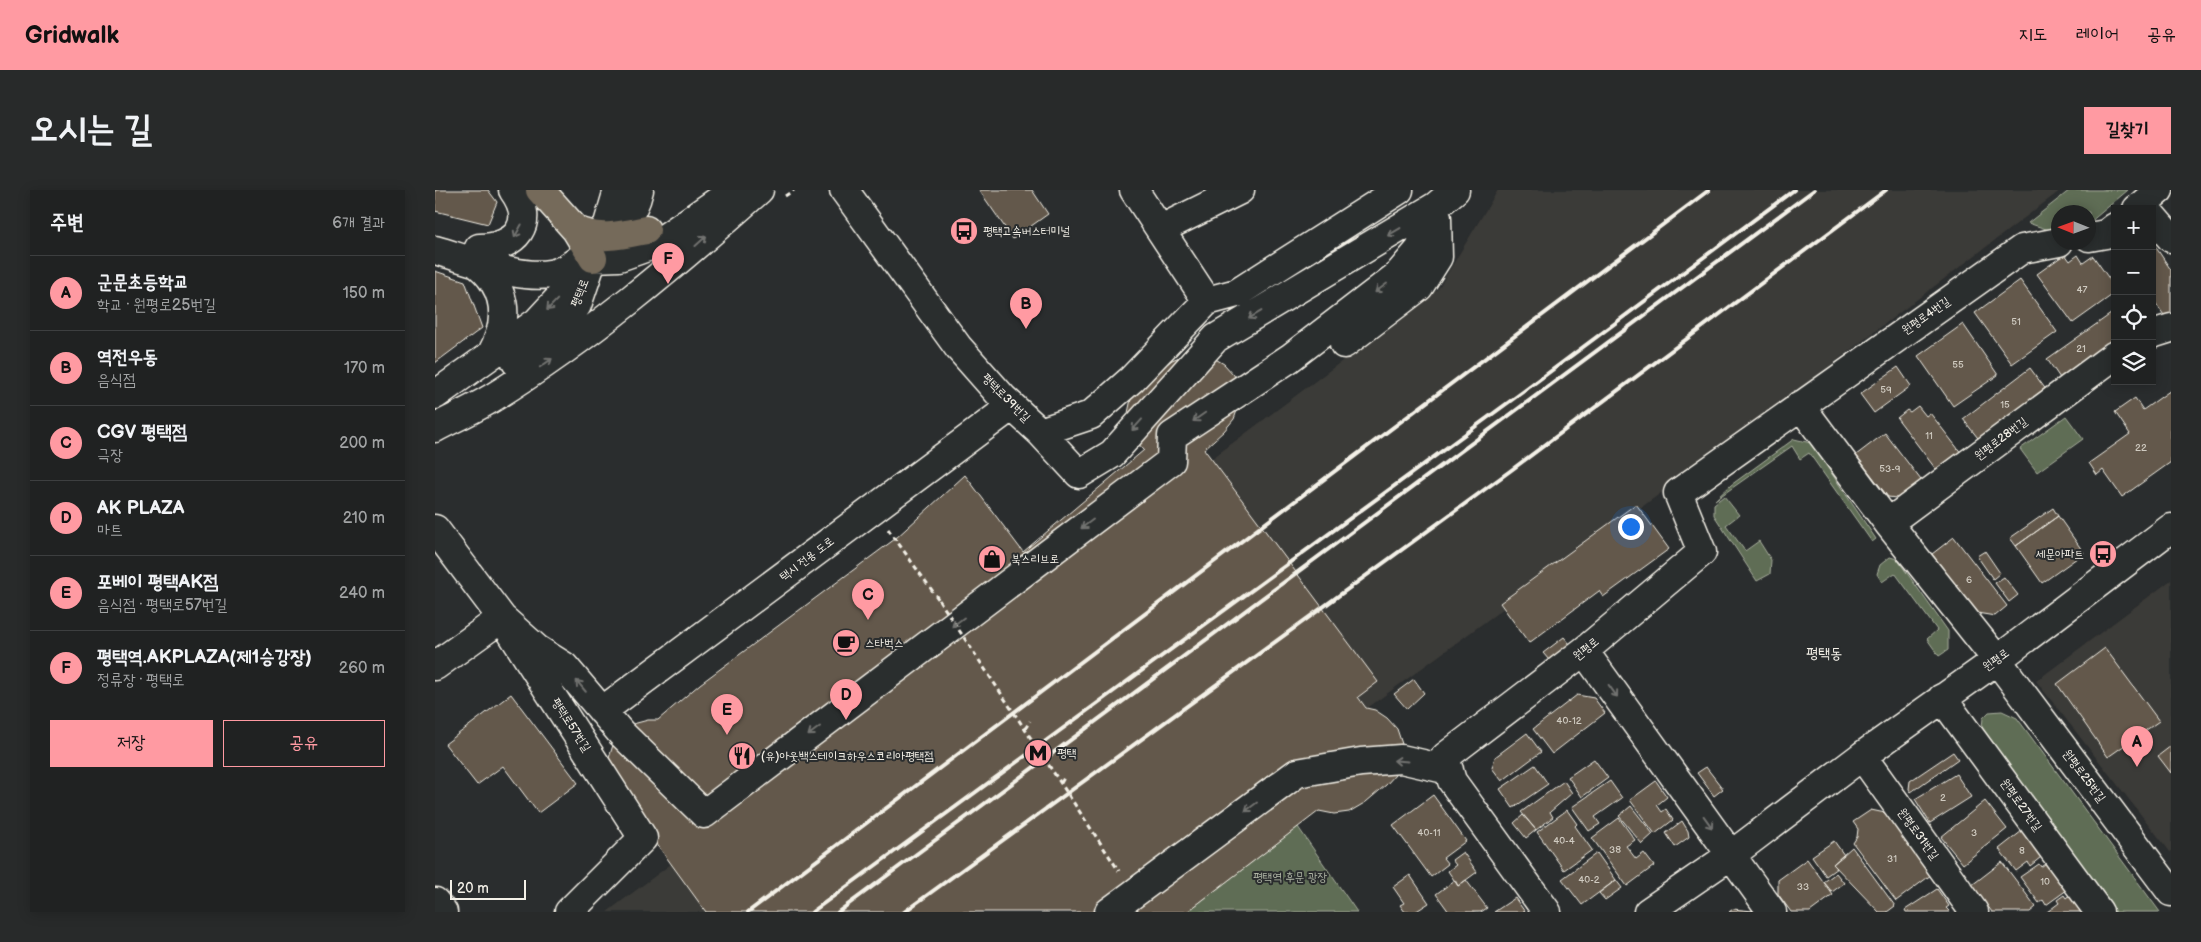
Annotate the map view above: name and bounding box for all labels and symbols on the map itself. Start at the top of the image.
north arrow [2051,205,2096,250]
bus stop icon: 평택고속버스터미널 [949,216,979,246]
one-way arrow [512,223,522,237]
place label: 평택고속버스터미널 [983,224,1070,239]
one-way arrow [1388,227,1402,237]
one-way arrow [695,235,708,247]
pin: F [652,243,684,284]
street label: 평택로 [568,277,592,309]
one-way arrow [1375,283,1388,294]
house number: 47 [2076,284,2088,296]
pin: B [1010,288,1042,329]
street label: 원평로4번길 [1899,294,1953,338]
one-way arrow [546,299,558,312]
one-way arrow [1248,310,1262,320]
house number: 51 [2011,316,2021,328]
house number: 21 [2076,343,2086,355]
one-way arrow [539,358,553,368]
house number: 55 [1952,359,1964,371]
street label: 평택로39번길 [979,371,1034,426]
house number: 59 [1880,384,1892,396]
house number: 15 [2000,399,2010,411]
one-way arrow [1192,412,1206,422]
street label: 원평로28번길 [1972,414,2031,464]
one-way arrow [1131,418,1143,431]
house number: 11 [1925,430,1933,442]
house number: 22 [2135,442,2147,454]
house number: 53-9 [1879,463,1901,475]
your location [1618,514,1644,540]
one-way arrow [1081,519,1094,530]
street label: 택시 전용 도로 [777,534,837,584]
bus stop icon: 세문아파트 [2088,539,2118,569]
shop icon: 북스리브로 [977,544,1007,574]
place label: 세문아파트 [2036,547,2084,562]
place label: 북스리브로 [1011,552,1059,567]
house number: 6 [1966,574,1972,586]
pin: C [852,579,884,620]
one-way arrow [952,617,965,628]
cafe icon: 스타벅스 [831,628,861,658]
street label: 원평로 [1570,634,1602,664]
place label: 스타벅스 [865,636,904,651]
district label: 평택동 [1806,644,1842,663]
street label: 원평로 [1980,645,2012,675]
pin: D [830,679,862,720]
one-way arrow [576,680,587,693]
one-way arrow [1608,683,1618,697]
pin: E [711,694,743,735]
street label: 평택로57번길 [548,695,594,755]
house number: 40-12 [1556,715,1582,727]
one-way arrow [807,726,821,736]
pin: A [2121,726,2153,767]
metro station icon: 평택 [1023,738,1053,768]
restaurant icon: (유)아웃백스테이크하우스코리아평택점 [727,741,757,771]
place label: 평택 [1057,746,1076,761]
street label: 원평로25번길 [2059,747,2109,806]
place label: (유)아웃백스테이크하우스코리아평택점 [761,749,934,764]
one-way arrow [1394,756,1410,765]
street label: 원평로27번길 [1997,776,2045,834]
house number: 2 [1940,792,1946,804]
one-way arrow [1245,801,1258,812]
street label: 원평로31번길 [1894,805,1942,863]
one-way arrow [1703,815,1713,829]
house number: 40-11 [1417,827,1441,839]
house number: 3 [1971,827,1977,839]
house number: 40-4 [1553,835,1575,847]
house number: 38 [1609,844,1621,856]
house number: 8 [2019,845,2025,857]
house number: 31 [1887,853,1897,865]
park label: 평택역 후문 광장 [1253,870,1327,885]
house number: 40-2 [1578,874,1600,886]
house number: 10 [2040,876,2050,888]
scale bar [450,877,526,900]
house number: 33 [1797,881,1809,893]

